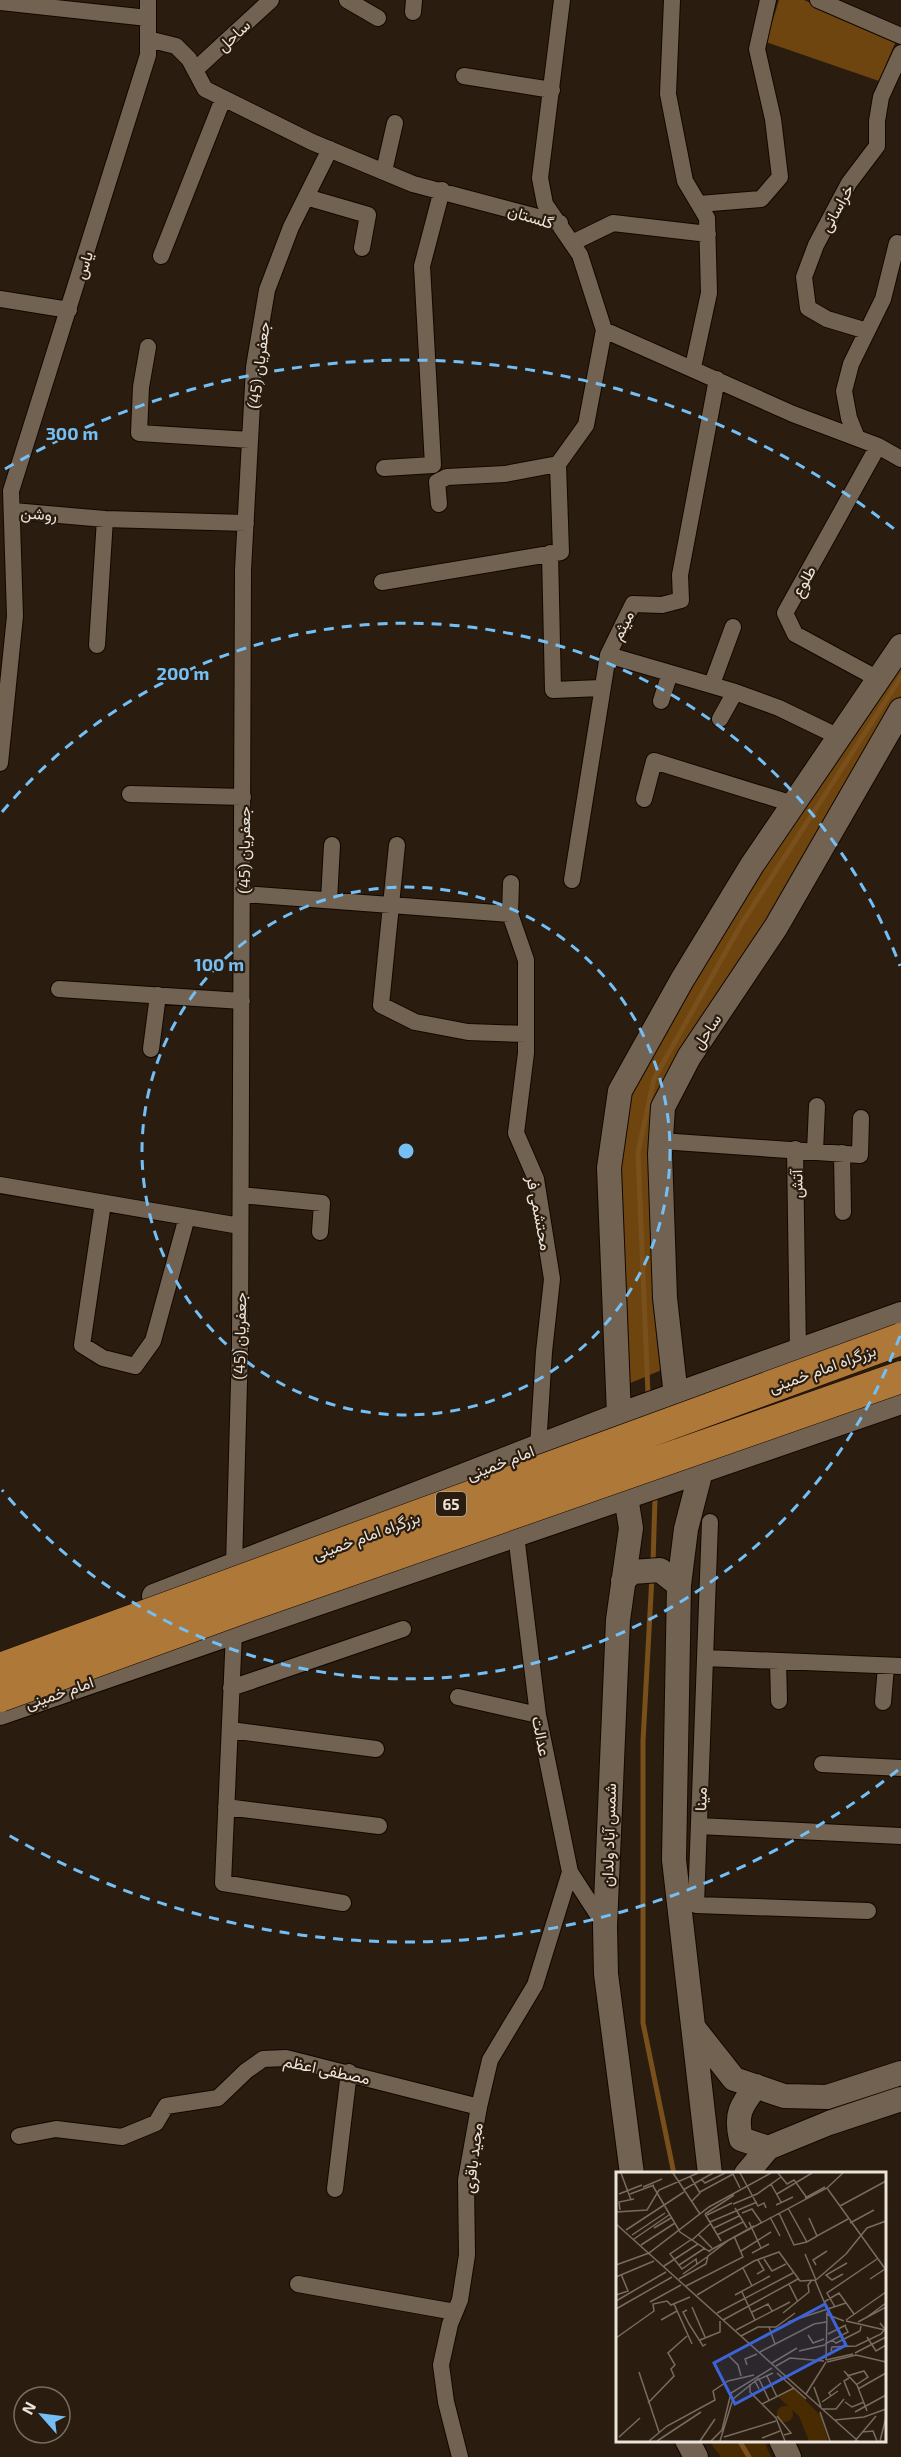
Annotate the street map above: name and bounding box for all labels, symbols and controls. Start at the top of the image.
street label: ساحل [213,15,255,56]
street label: خراسانی [815,181,859,236]
street label: گلستان [506,200,556,233]
street label: یاس [70,249,98,282]
street label: جعفریان (45) [243,320,275,410]
text: 300 m [46,422,98,444]
street label: روشن [20,502,58,526]
street label: طلوع [787,562,822,601]
street label: میثم [607,607,639,644]
text: 200 m [157,662,209,684]
street label: جعفریان (45) [234,806,255,894]
text: 100 m [194,953,244,975]
street label: ساحل [687,1010,726,1053]
centre of rings [396,1141,416,1161]
street label: آتش [786,1168,808,1199]
street label: محتشمی فر [521,1173,557,1252]
street label: جعفریان (45) [229,1292,251,1380]
street label: بزرگراه امام خمینی [766,1340,879,1398]
street label: امام خمینی [463,1440,537,1485]
road number: 65 [436,1492,466,1516]
street label: بزرگراه امام خمینی [310,1507,423,1565]
street label: امام خمینی [22,1671,96,1714]
street label: عدالت [529,1715,555,1757]
street label: شمس آباد ولدان [597,1783,621,1887]
street label: مینا [690,1787,711,1811]
street label: مصطفی اعظم [282,2051,372,2089]
street label: مجید باقری [458,2122,488,2195]
inset map [616,2172,886,2442]
north arrow [12,2385,72,2445]
text: N [17,2398,39,2417]

